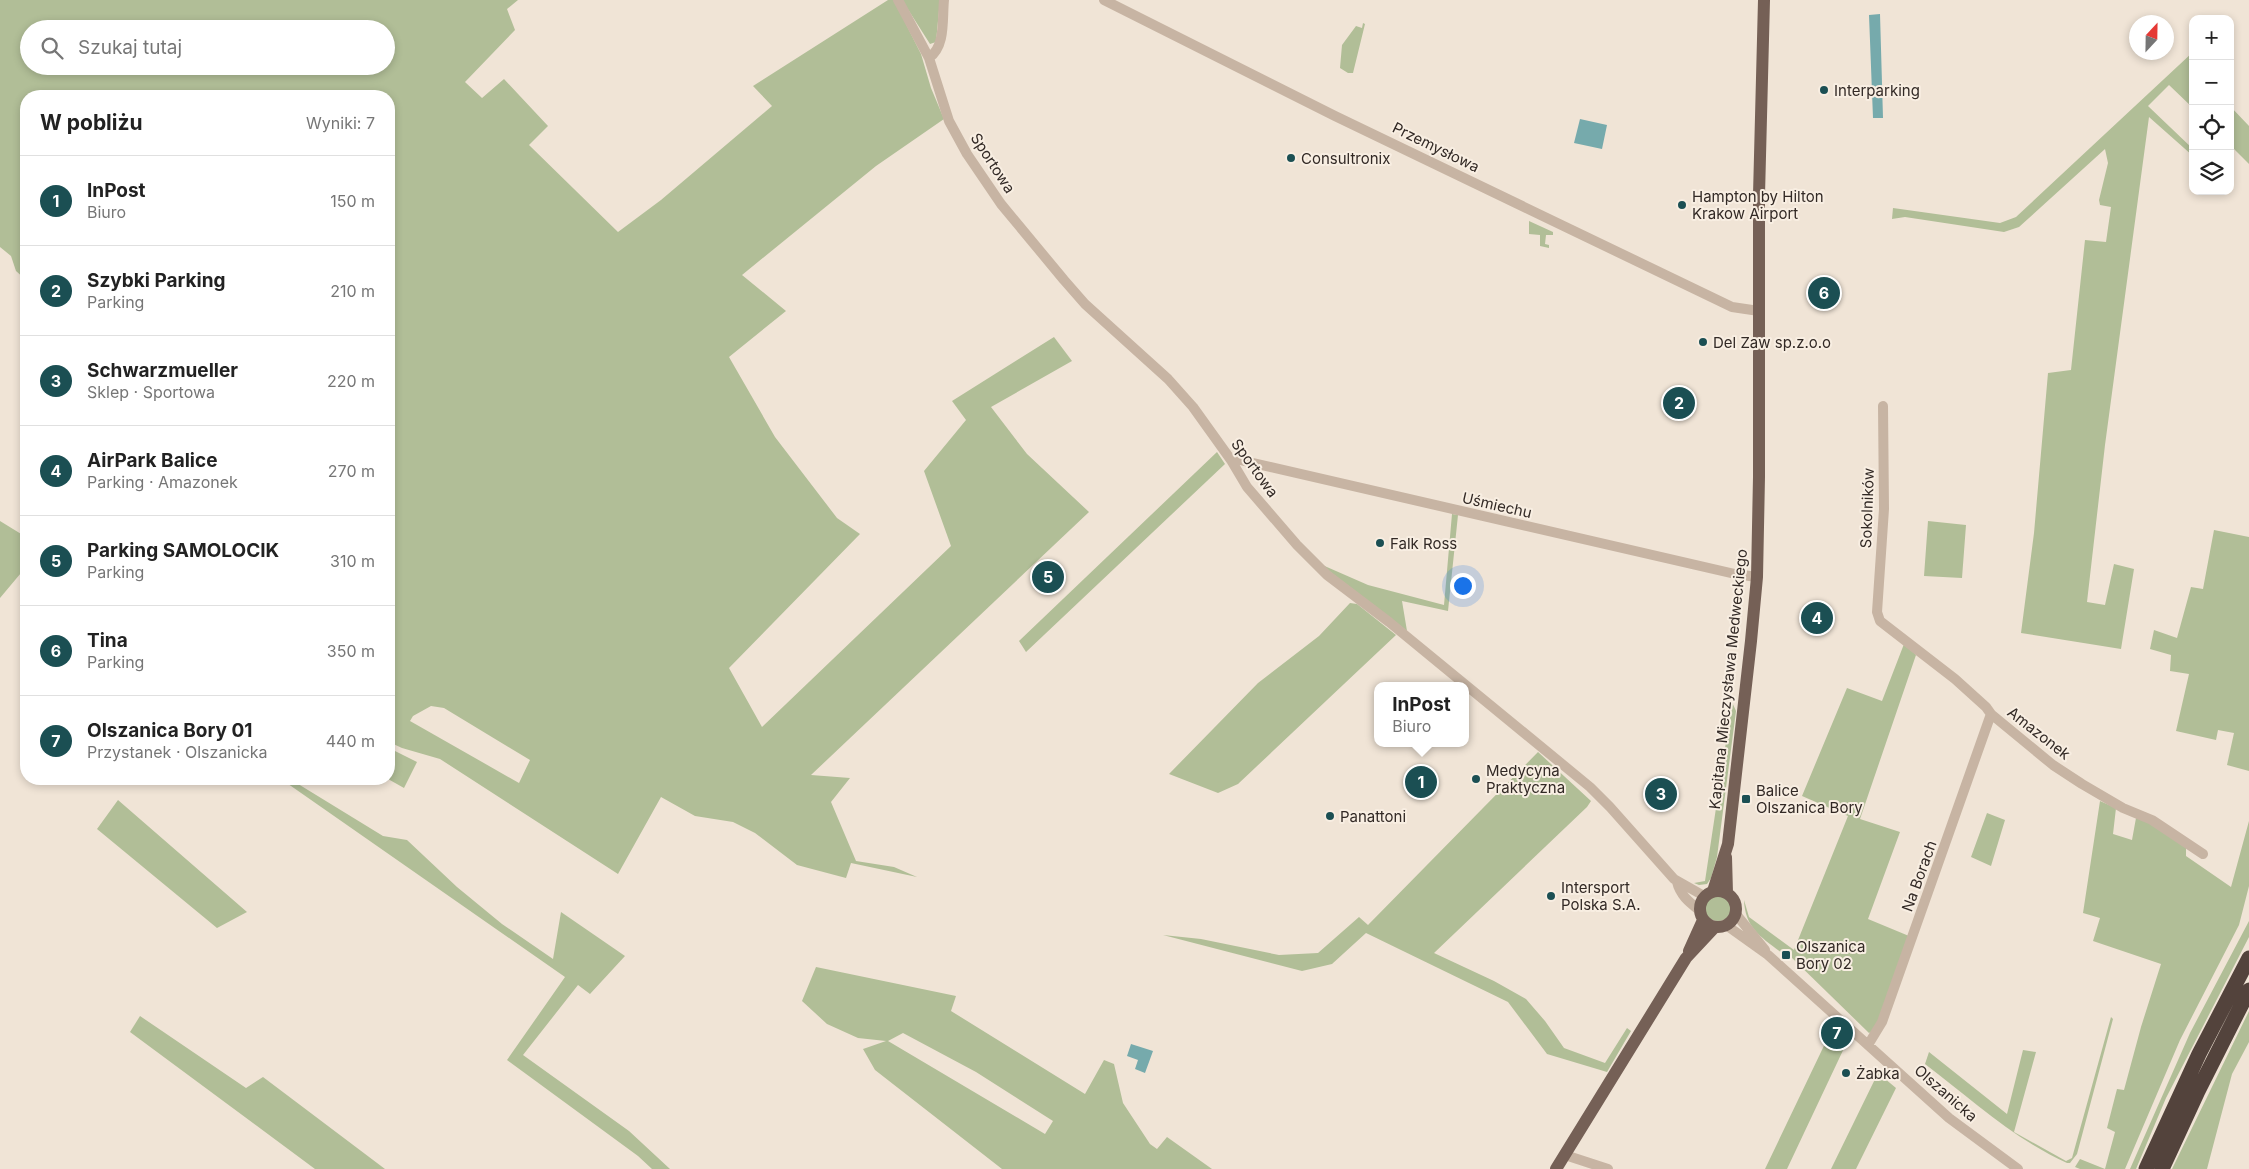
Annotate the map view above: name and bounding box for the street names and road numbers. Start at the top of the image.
street label: Przemysłowa [1389,118,1483,176]
street label: Sportowa [967,129,1019,197]
street label: Sportowa [1227,435,1283,501]
street label: Sokolników [1856,467,1878,549]
street label: Uśmiechu [1460,488,1534,522]
street label: Kapitana Mieczysława Medweckiego [1705,548,1751,810]
street label: Amazonek [2004,702,2075,764]
street label: Na Borach [1897,838,1941,914]
street label: Olszanicka [1911,1060,1981,1126]

